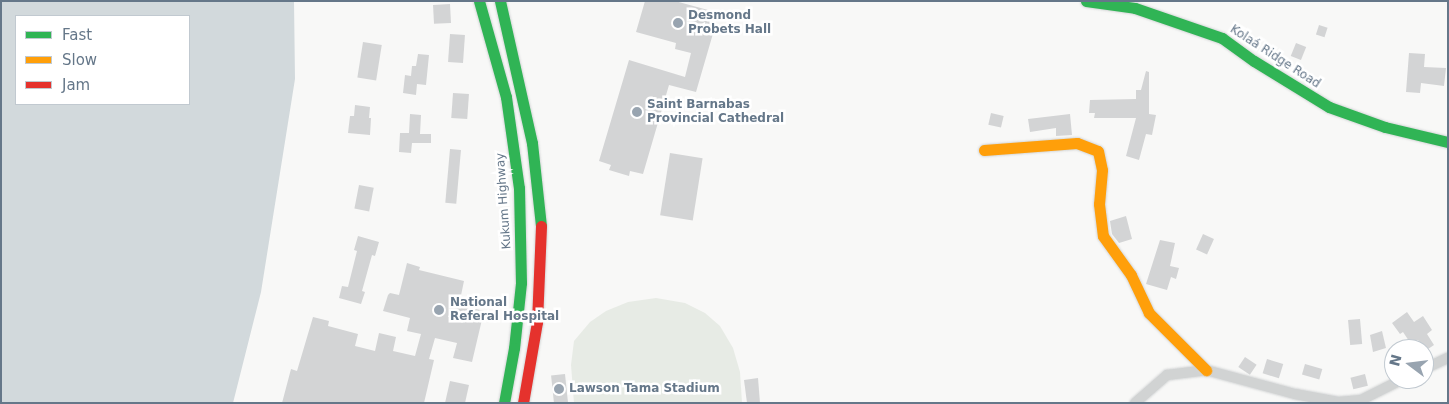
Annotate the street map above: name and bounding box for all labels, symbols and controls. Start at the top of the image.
place label: Desmond Probets Hall [688,9,771,37]
legend [15,15,190,105]
marker: Desmond Probets Hall [672,17,684,29]
street label: Kolaá Ridge Road [1227,22,1323,92]
text: Fast [62,26,92,44]
text: Slow [62,51,97,69]
text: Jam [62,76,90,94]
place label: Saint Barnabas Provincial Cathedral [647,98,784,126]
marker: Saint Barnabas Provincial Cathedral [631,106,643,118]
street label: Kukum Highway [493,152,515,250]
place label: National Referal Hospital [450,296,559,324]
marker: National Referal Hospital [432,303,446,317]
north arrow [1384,339,1434,389]
text: N [1386,353,1405,368]
place label: Lawson Tama Stadium [569,382,720,396]
marker: Lawson Tama Stadium [553,383,565,395]

